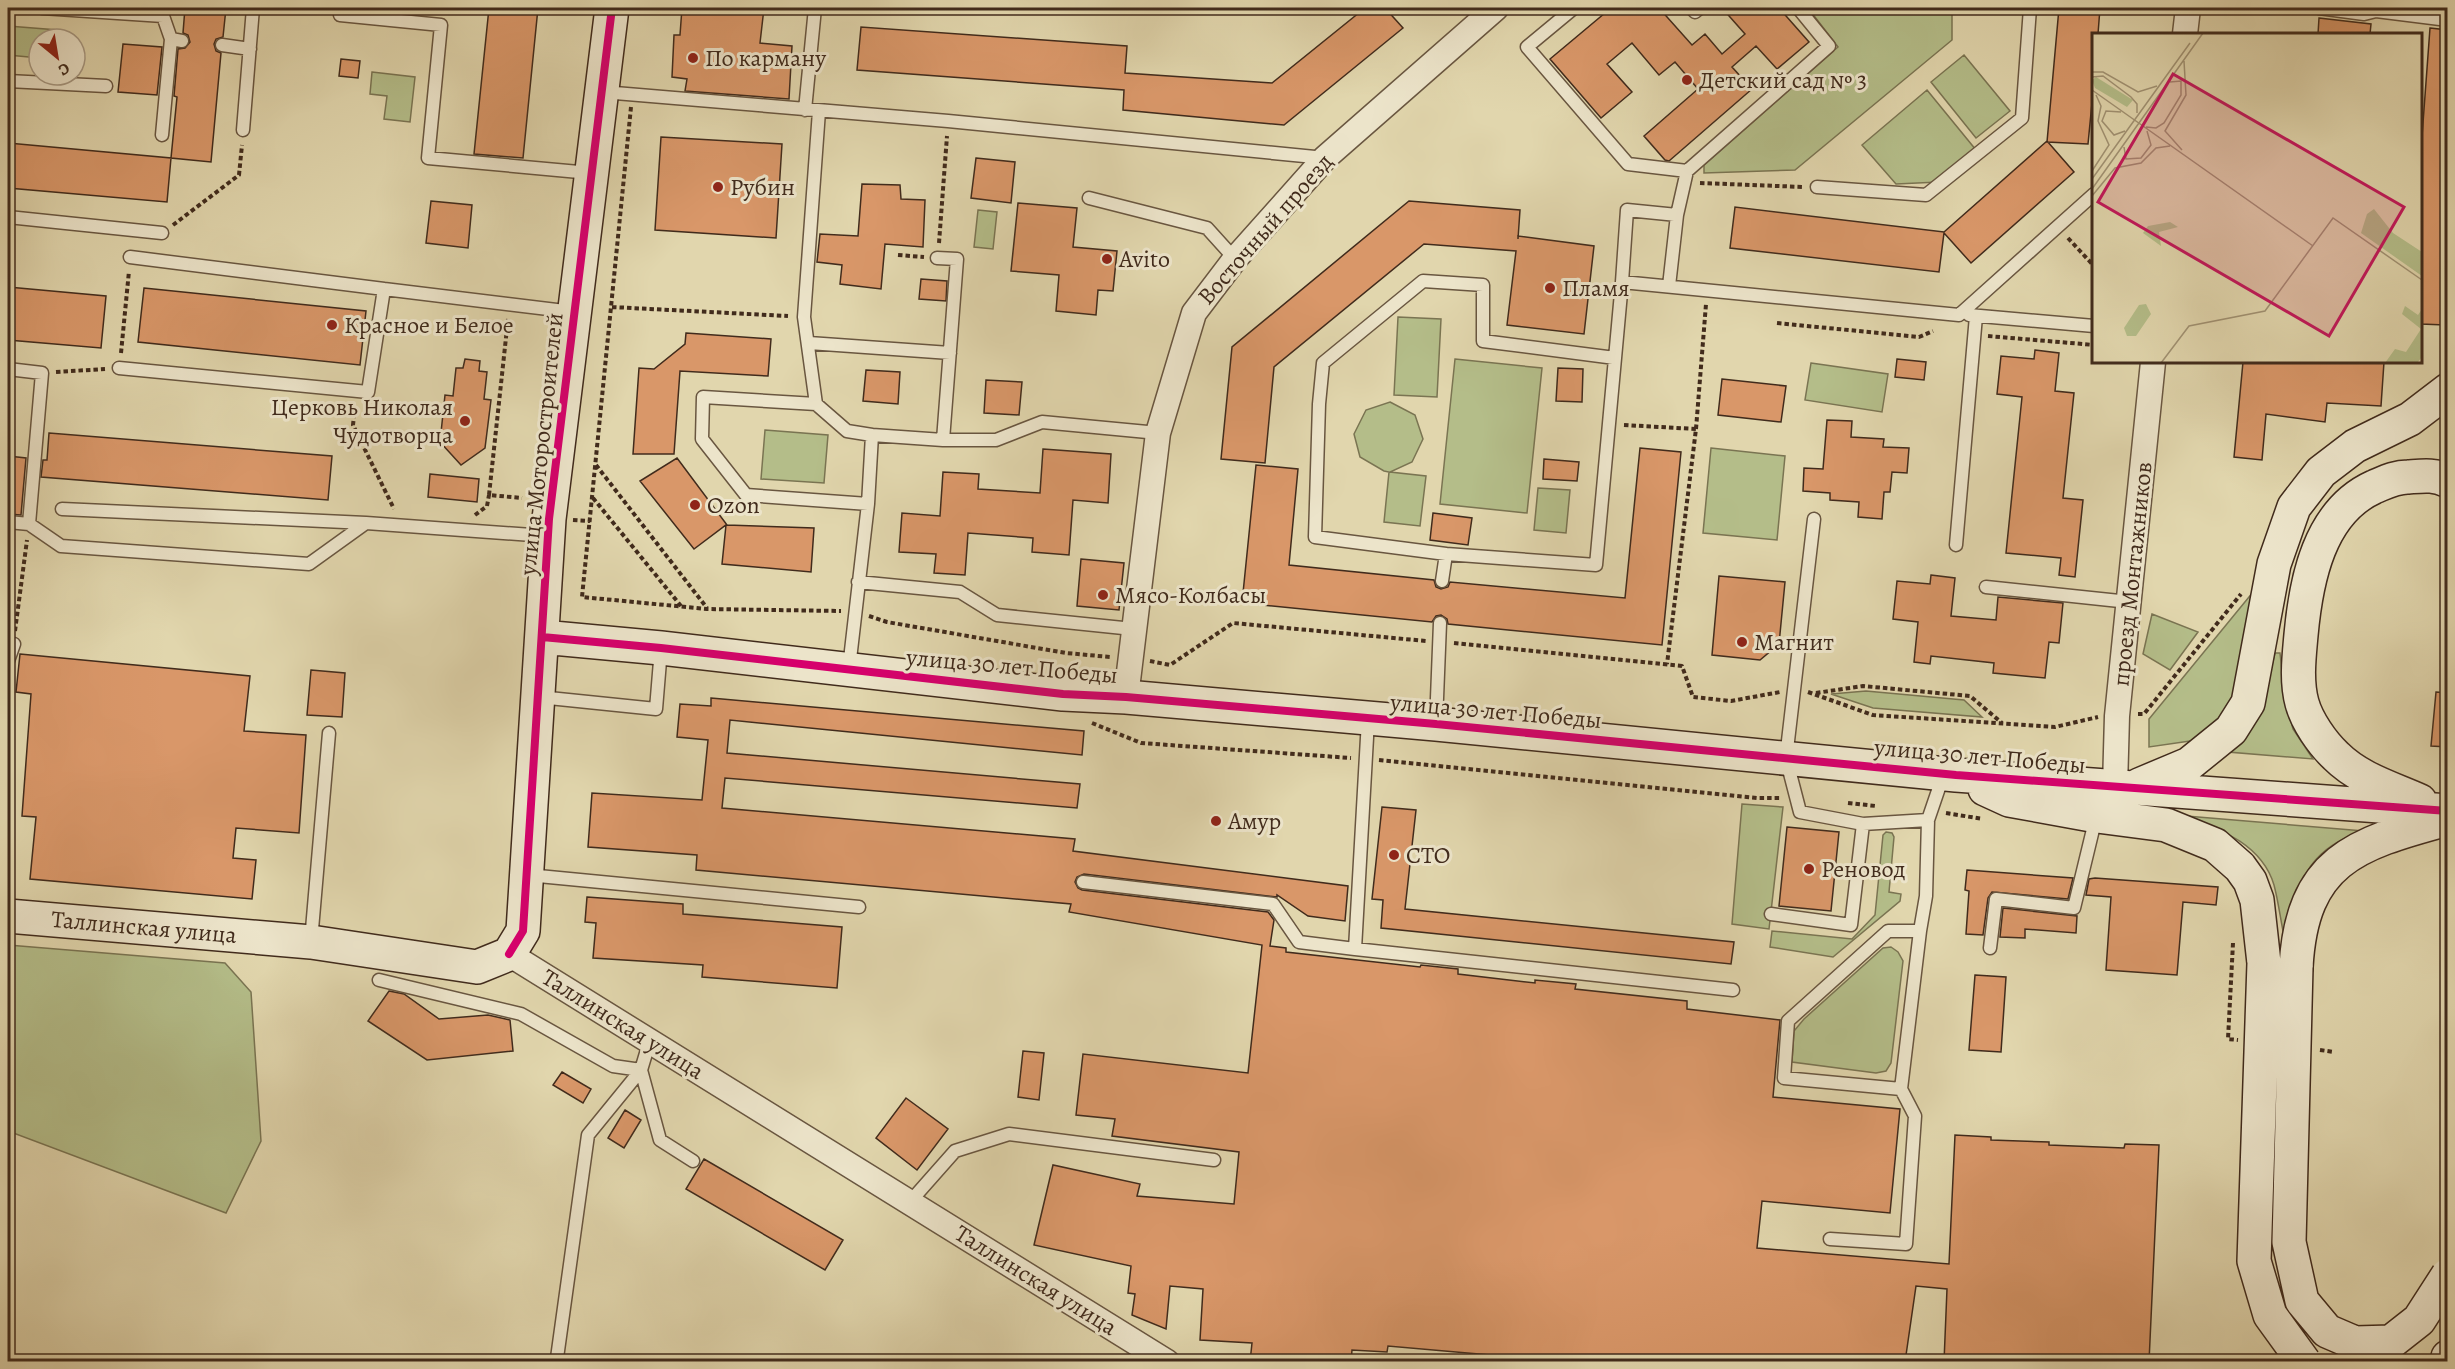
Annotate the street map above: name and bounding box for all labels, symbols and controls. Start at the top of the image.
north arrow [27,27,87,87]
inset map [2092,33,2422,363]
place label: По карману [705,42,826,74]
marker: По карману [686,51,700,65]
text: С [54,57,74,81]
place label: Детский сад № 3 [1699,64,1867,96]
marker: Детский сад № 3 [1680,73,1694,87]
street label: Восточный проезд [1190,146,1340,312]
place label: Рубин [730,171,795,203]
marker: Рубин [711,180,725,194]
place label: Avito [1118,243,1170,275]
marker: Avito [1100,252,1114,266]
place label: Пламя [1562,272,1630,304]
marker: Пламя [1543,281,1557,295]
place label: Красное и Белое [344,309,514,341]
street label: улица Моторостроителей [511,311,571,578]
marker: Красное и Белое [325,318,339,332]
place label: Церковь Николая Чудотворца [271,391,453,451]
marker: Церковь Николая Чудотворца [458,414,472,428]
street label: проезд Монтажников [2104,460,2160,688]
place label: Ozon [707,489,760,521]
marker: Ozon [688,498,702,512]
place label: Мясо-Колбасы [1115,579,1266,611]
marker: Мясо-Колбасы [1096,588,1110,602]
place label: Магнит [1754,626,1834,658]
marker: Магнит [1735,635,1749,649]
street label: улица 30 лет Победы [904,641,1119,691]
street label: улица 30 лет Победы [1388,686,1603,736]
street label: улица 30 лет Победы [1872,731,2087,781]
place label: Амур [1227,805,1281,837]
marker: Амур [1209,814,1223,828]
place label: СТО [1406,839,1450,871]
marker: СТО [1387,848,1401,862]
place label: Реновод [1821,853,1906,885]
marker: Реновод [1802,862,1816,876]
street label: Таллинская улица [50,903,238,951]
street label: Таллинская улица [536,961,710,1087]
street label: Таллинская улица [949,1217,1123,1343]

